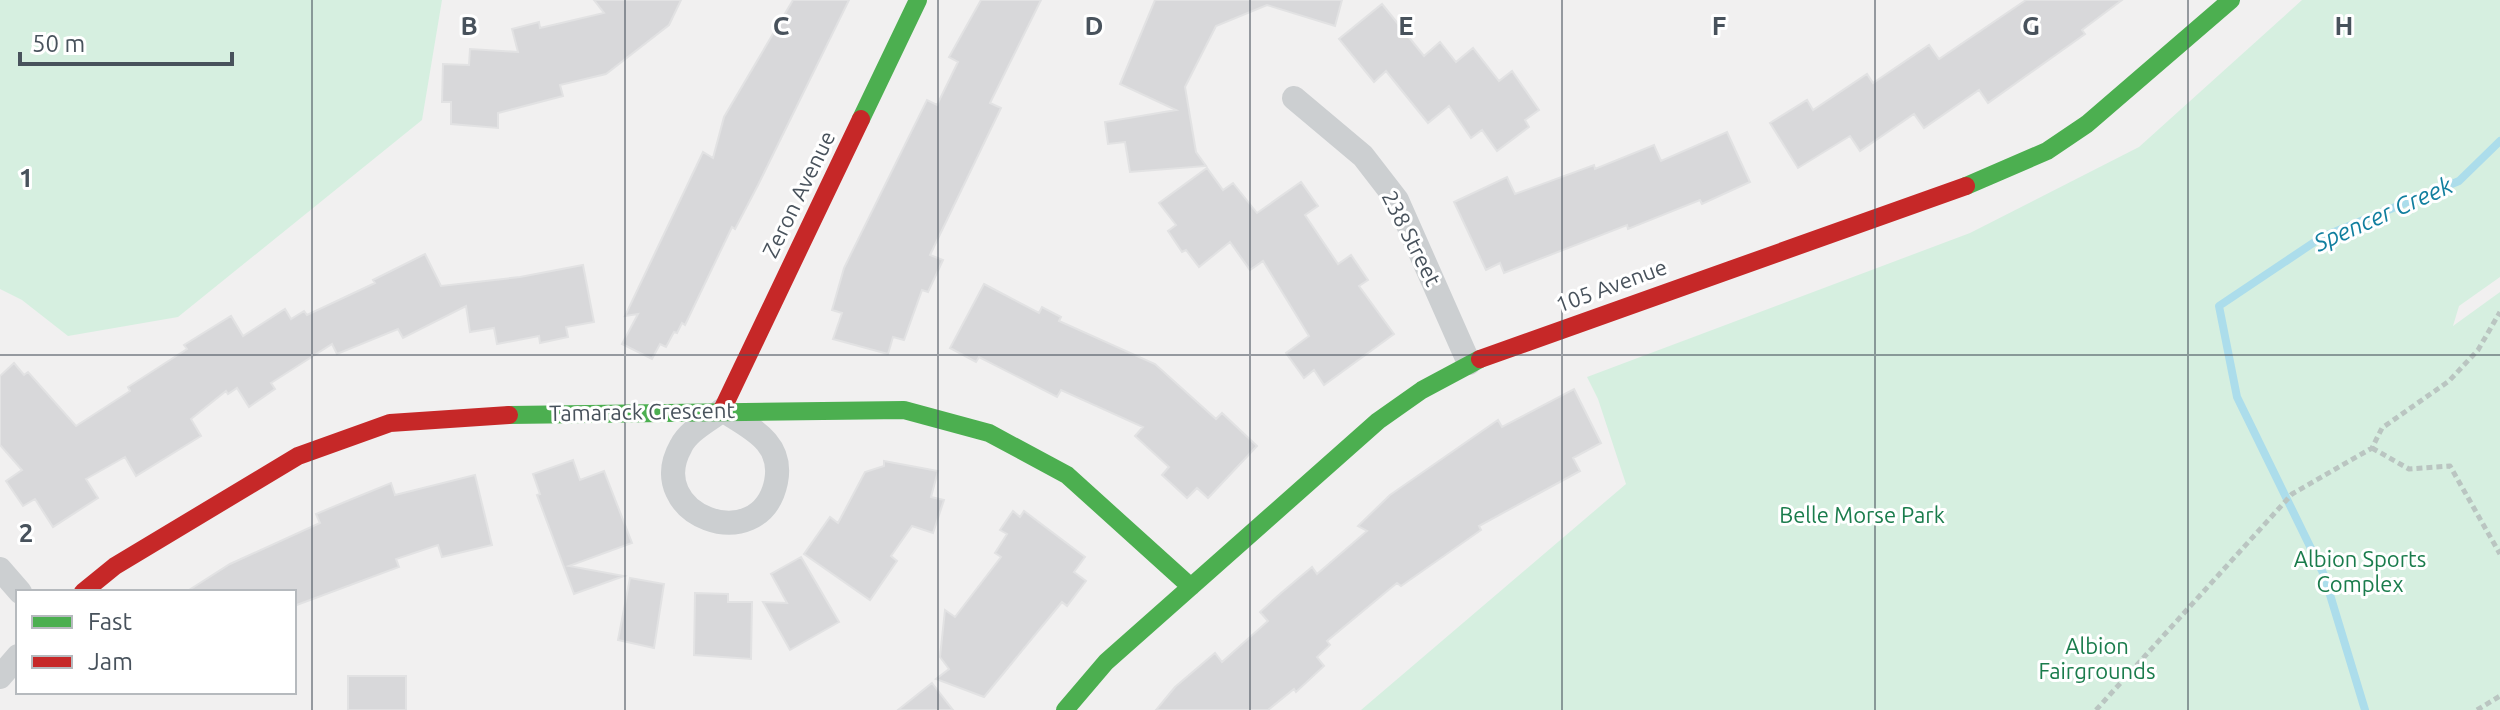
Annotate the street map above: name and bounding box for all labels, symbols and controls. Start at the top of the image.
text: B [460,11,478,40]
text: C [773,11,790,40]
text: D [1085,11,1103,40]
text: E [1398,11,1414,40]
text: F [1712,11,1726,40]
text: G [2022,11,2040,40]
text: H [2335,11,2353,40]
scale bar [20,16,232,66]
text: 50 m [32,30,85,57]
street label: Zeron Avenue [757,127,839,261]
text: 1 [19,163,33,192]
water label: Spencer Creek [2309,171,2457,257]
street label: 238 Street [1377,186,1447,290]
street label: 105 Avenue [1552,253,1670,317]
street label: Tamarack Crescent [549,397,736,425]
park label: Belle Morse Park [1779,502,1945,527]
text: 2 [19,518,33,547]
park label: Albion Sports Complex [2294,546,2426,596]
legend [16,590,296,694]
text: Fast [88,608,132,635]
park label: Albion Fairgrounds [2038,633,2156,683]
text: Jam [88,648,133,675]

